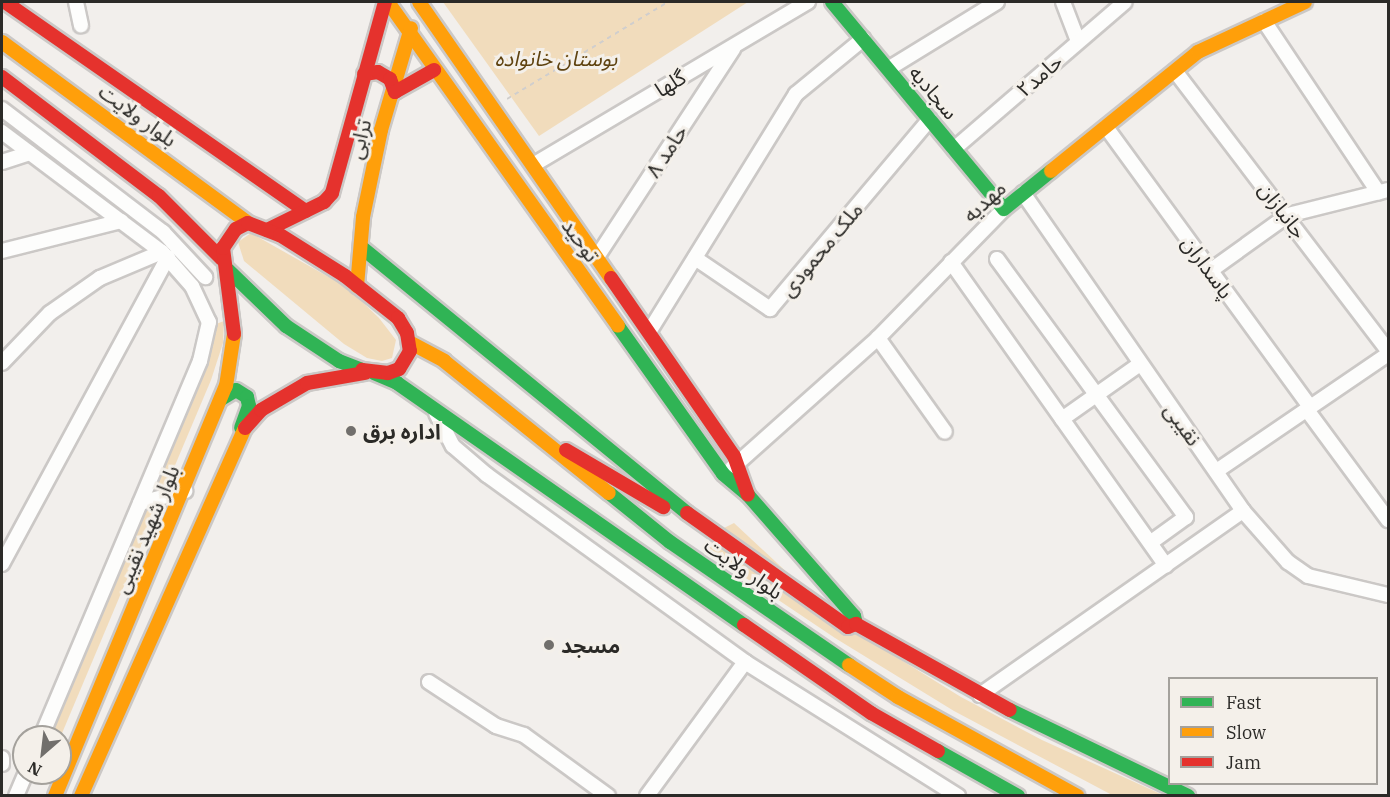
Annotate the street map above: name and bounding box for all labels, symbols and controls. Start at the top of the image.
park label: بوستان خانواده [495,45,617,71]
street label: حامد۲ [1011,48,1067,102]
street label: سجادیه [904,60,964,124]
street label: گلها [650,64,690,102]
street label: بلوار ولایت [94,78,182,152]
street label: ترابی [342,116,376,162]
street label: حامد ۸ [640,120,692,182]
street label: مهدیه [957,175,1011,227]
street label: جانبازان [1254,177,1312,243]
street label: ملک محمودی [774,197,868,301]
street label: توحید [557,213,605,267]
street label: پاسداران [1177,231,1239,303]
street label: نقیبی [1159,398,1207,450]
place label: اداره برق [363,418,441,444]
marker: اداره برق [344,424,358,438]
street label: بلوار شهید نقیبی [108,461,184,597]
street label: بلوار ولایت [700,532,788,604]
place label: مسجد [561,632,620,658]
marker: مسجد [542,638,556,652]
legend [1168,677,1378,785]
text: Fast [1226,691,1261,714]
text: Slow [1226,721,1266,744]
north arrow [12,725,72,785]
text: Jam [1226,751,1261,774]
text: N [24,757,45,781]

